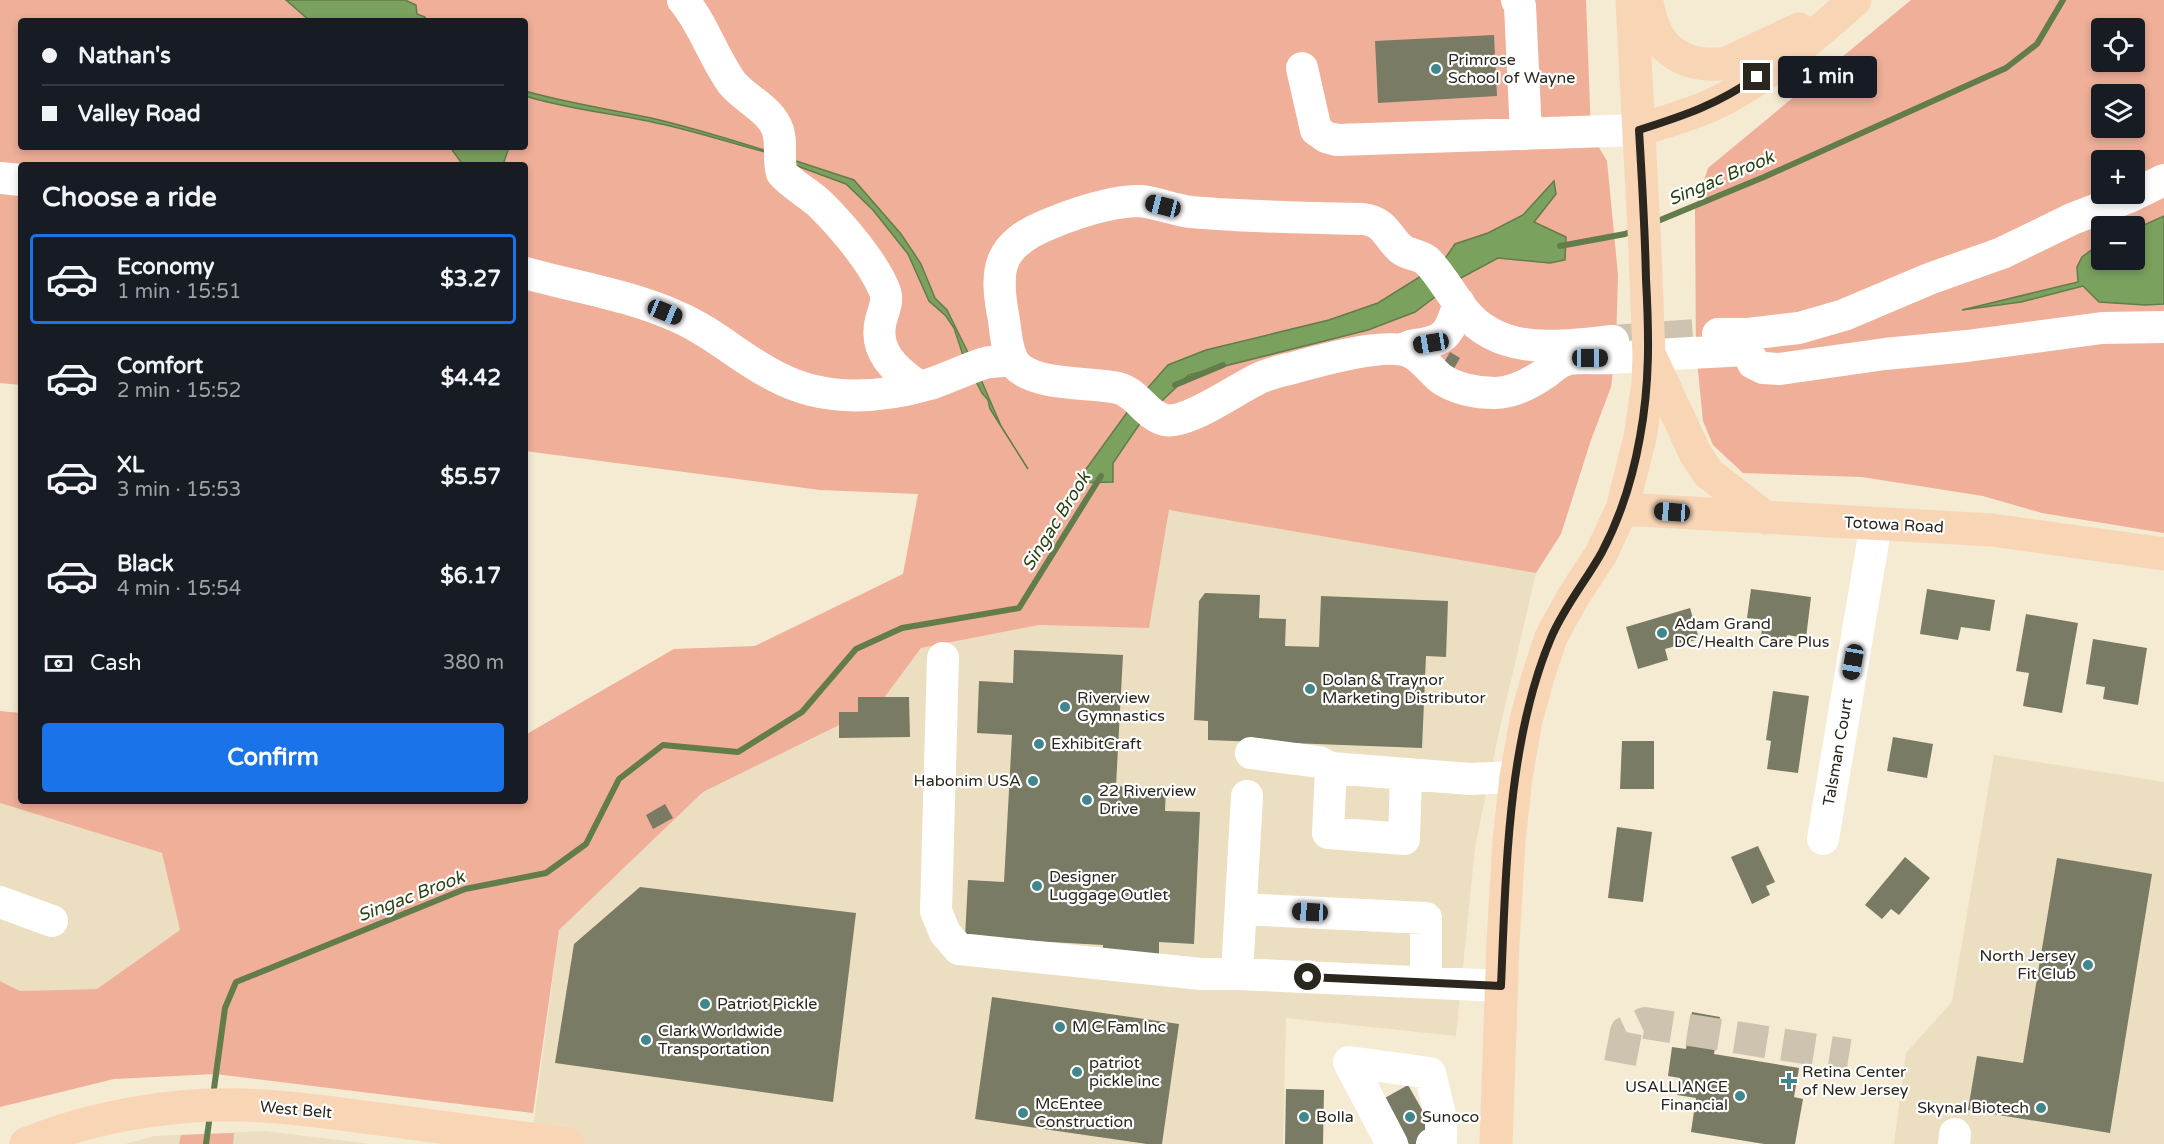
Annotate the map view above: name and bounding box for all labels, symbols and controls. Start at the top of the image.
map controls [2091,18,2145,270]
button: locate [2091,18,2145,72]
text: Nathan's [78,43,171,69]
place label: Primrose School of Wayne [1448,50,1575,88]
callout: 1 min [1778,56,1877,98]
marker: Primrose School of Wayne [1429,62,1443,76]
route end [1743,63,1770,90]
text: 1 min [1801,65,1854,89]
button: layers [2091,84,2145,138]
text: Valley Road [78,101,201,127]
water label: Singac Brook [1665,145,1778,210]
button: + [2091,150,2145,204]
text: Choose a ride [42,181,217,214]
car [1143,193,1183,219]
button: − [2091,216,2145,270]
icon: car [45,252,99,306]
text: Economy [117,254,214,280]
text: $3.27 [440,266,501,292]
text: 1 min · 15:51 [117,280,241,304]
car [645,297,685,327]
car [1412,331,1450,355]
car [1572,349,1608,367]
icon: car [45,351,99,405]
text: Comfort [117,353,203,379]
text: $4.42 [441,365,501,391]
text: 2 min · 15:52 [117,379,241,403]
icon: car [45,450,99,504]
text: XL [117,452,144,478]
text: $5.57 [440,464,501,490]
water label: Singac Brook [1017,466,1096,575]
text: 3 min · 15:53 [117,478,241,502]
car [1653,502,1691,522]
street label: Totowa Road [1844,512,1944,538]
icon: car [45,549,99,603]
text: Black [117,551,174,577]
text: $6.17 [440,563,501,589]
text: 4 min · 15:54 [117,577,241,601]
place label: Adam Grand DC/Health Care Plus [1674,614,1829,652]
marker: Adam Grand DC/Health Care Plus [1655,626,1669,640]
car [1841,643,1865,681]
icon: cash [42,647,75,680]
text: Cash [90,650,142,676]
text: 380 m [443,651,504,675]
place label: Dolan & Traynor Marketing Distributor [1322,670,1487,708]
marker: Dolan & Traynor Marketing Distributor [1303,682,1317,696]
place label: Riverview Gymnastics [1077,688,1165,726]
street label: Talsman Court [1819,696,1857,808]
marker: Riverview Gymnastics [1058,700,1072,714]
button: Confirm [42,723,504,792]
place label: ExhibitCraft [1051,734,1142,754]
marker: ExhibitCraft [1032,737,1046,751]
place label: Habonim USA [914,771,1021,791]
marker: Habonim USA [1026,774,1040,788]
place label: 22 Riverview Drive [1099,781,1197,819]
marker: 22 Riverview Drive [1080,793,1094,807]
water label: Singac Brook [354,865,469,926]
place label: Designer Luggage Outlet [1049,867,1168,905]
marker: Designer Luggage Outlet [1030,879,1044,893]
car [1292,902,1328,922]
place label: North Jersey Fit Club [1980,946,2076,984]
marker: North Jersey Fit Club [2081,958,2095,972]
route start [1294,963,1321,990]
place label: Patriot Pickle [717,994,817,1014]
marker: Patriot Pickle [698,997,712,1011]
place label: M C Fam Inc [1072,1017,1166,1037]
marker: M C Fam Inc [1053,1020,1067,1034]
place label: Clark Worldwide Transportation [658,1021,782,1059]
marker: Clark Worldwide Transportation [639,1033,653,1047]
place label: patriot pickle inc [1089,1053,1160,1091]
place label: Retina Center of New Jersey [1802,1062,1909,1100]
marker: patriot pickle inc [1070,1065,1084,1079]
marker: Retina Center of New Jersey [1780,1072,1798,1090]
place label: USALLIANCE Financial [1625,1077,1728,1115]
marker: USALLIANCE Financial [1733,1089,1747,1103]
place label: McEntee Construction [1035,1094,1133,1132]
street label: West Belt [259,1097,333,1123]
place label: Skynal Biotech [1917,1098,2029,1118]
marker: Skynal Biotech [2034,1101,2048,1115]
marker: McEntee Construction [1016,1106,1030,1120]
place label: Bolla [1316,1107,1354,1127]
place label: Sunoco [1422,1107,1479,1127]
marker: Bolla [1297,1110,1311,1124]
marker: Sunoco [1403,1110,1417,1124]

